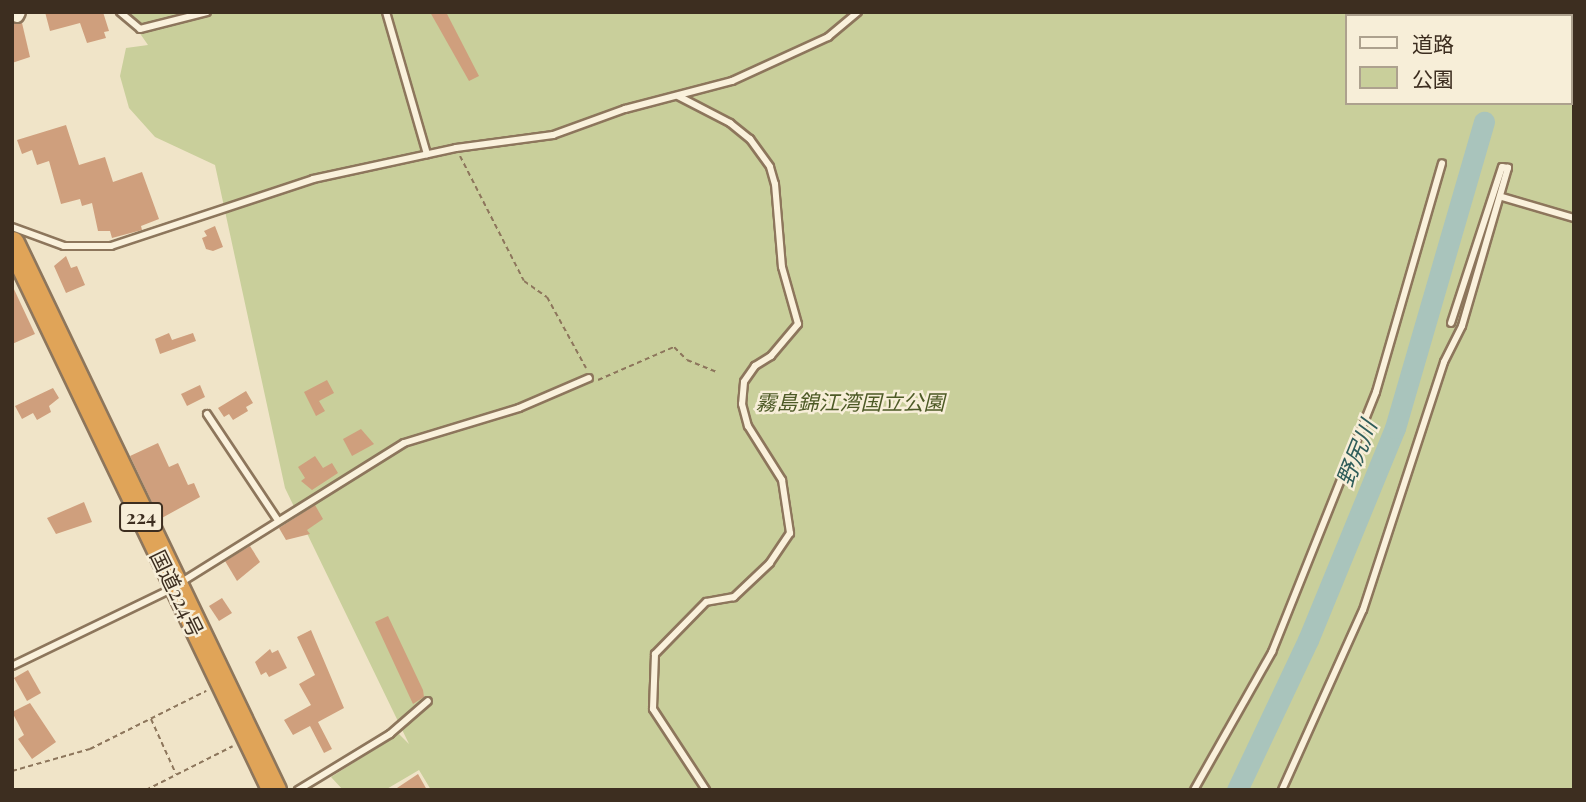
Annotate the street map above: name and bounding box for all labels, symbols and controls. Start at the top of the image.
legend [1344,14,1572,105]
text: 道路 [1412,29,1454,57]
text: 公園 [1412,64,1454,92]
park label: 霧島錦江湾国立公園 [756,388,944,414]
water label: 野尻川 [1330,416,1382,490]
road number: 224 [118,502,164,532]
street label: 国道224号 [146,545,210,641]

